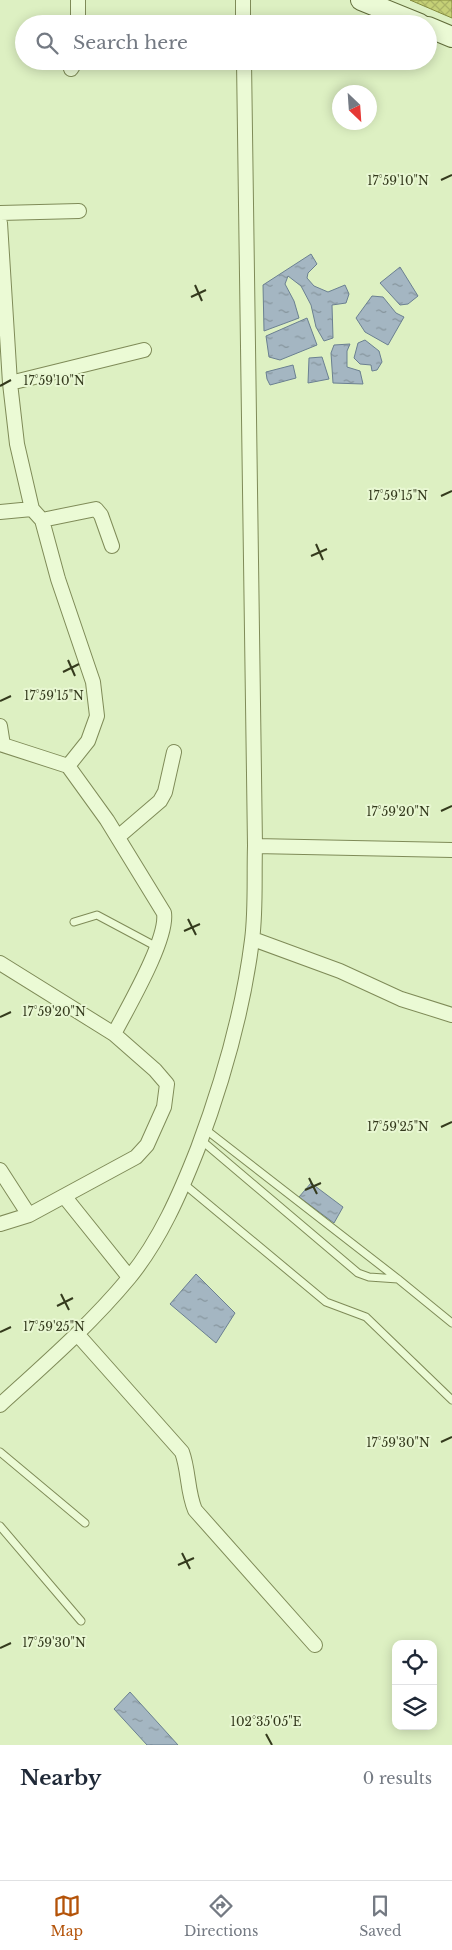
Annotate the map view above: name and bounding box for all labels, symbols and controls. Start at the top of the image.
search box [15,15,437,70]
icon: search [33,29,61,57]
text: Search here [73,31,188,54]
north arrow [332,85,377,130]
text: 17°59'10"N [367,173,429,188]
text: 17°59'10"N [23,373,85,388]
text: 17°59'15"N [368,488,428,503]
text: 17°59'15"N [24,688,84,703]
text: 17°59'20"N [366,804,430,819]
text: 17°59'20"N [22,1004,86,1019]
text: 17°59'25"N [367,1119,429,1134]
text: 17°59'25"N [23,1319,85,1334]
text: 17°59'30"N [366,1435,430,1450]
text: 17°59'30"N [22,1635,86,1650]
map controls [392,1640,437,1730]
button: locate [392,1640,437,1685]
button: layers [392,1685,437,1730]
text: 102°35'05"E [231,1714,302,1729]
text: Nearby [20,1765,101,1791]
text: 0 results [363,1768,432,1788]
tab: Map [50,1892,83,1940]
tab: Directions [184,1892,258,1940]
tab: Saved [359,1892,402,1940]

